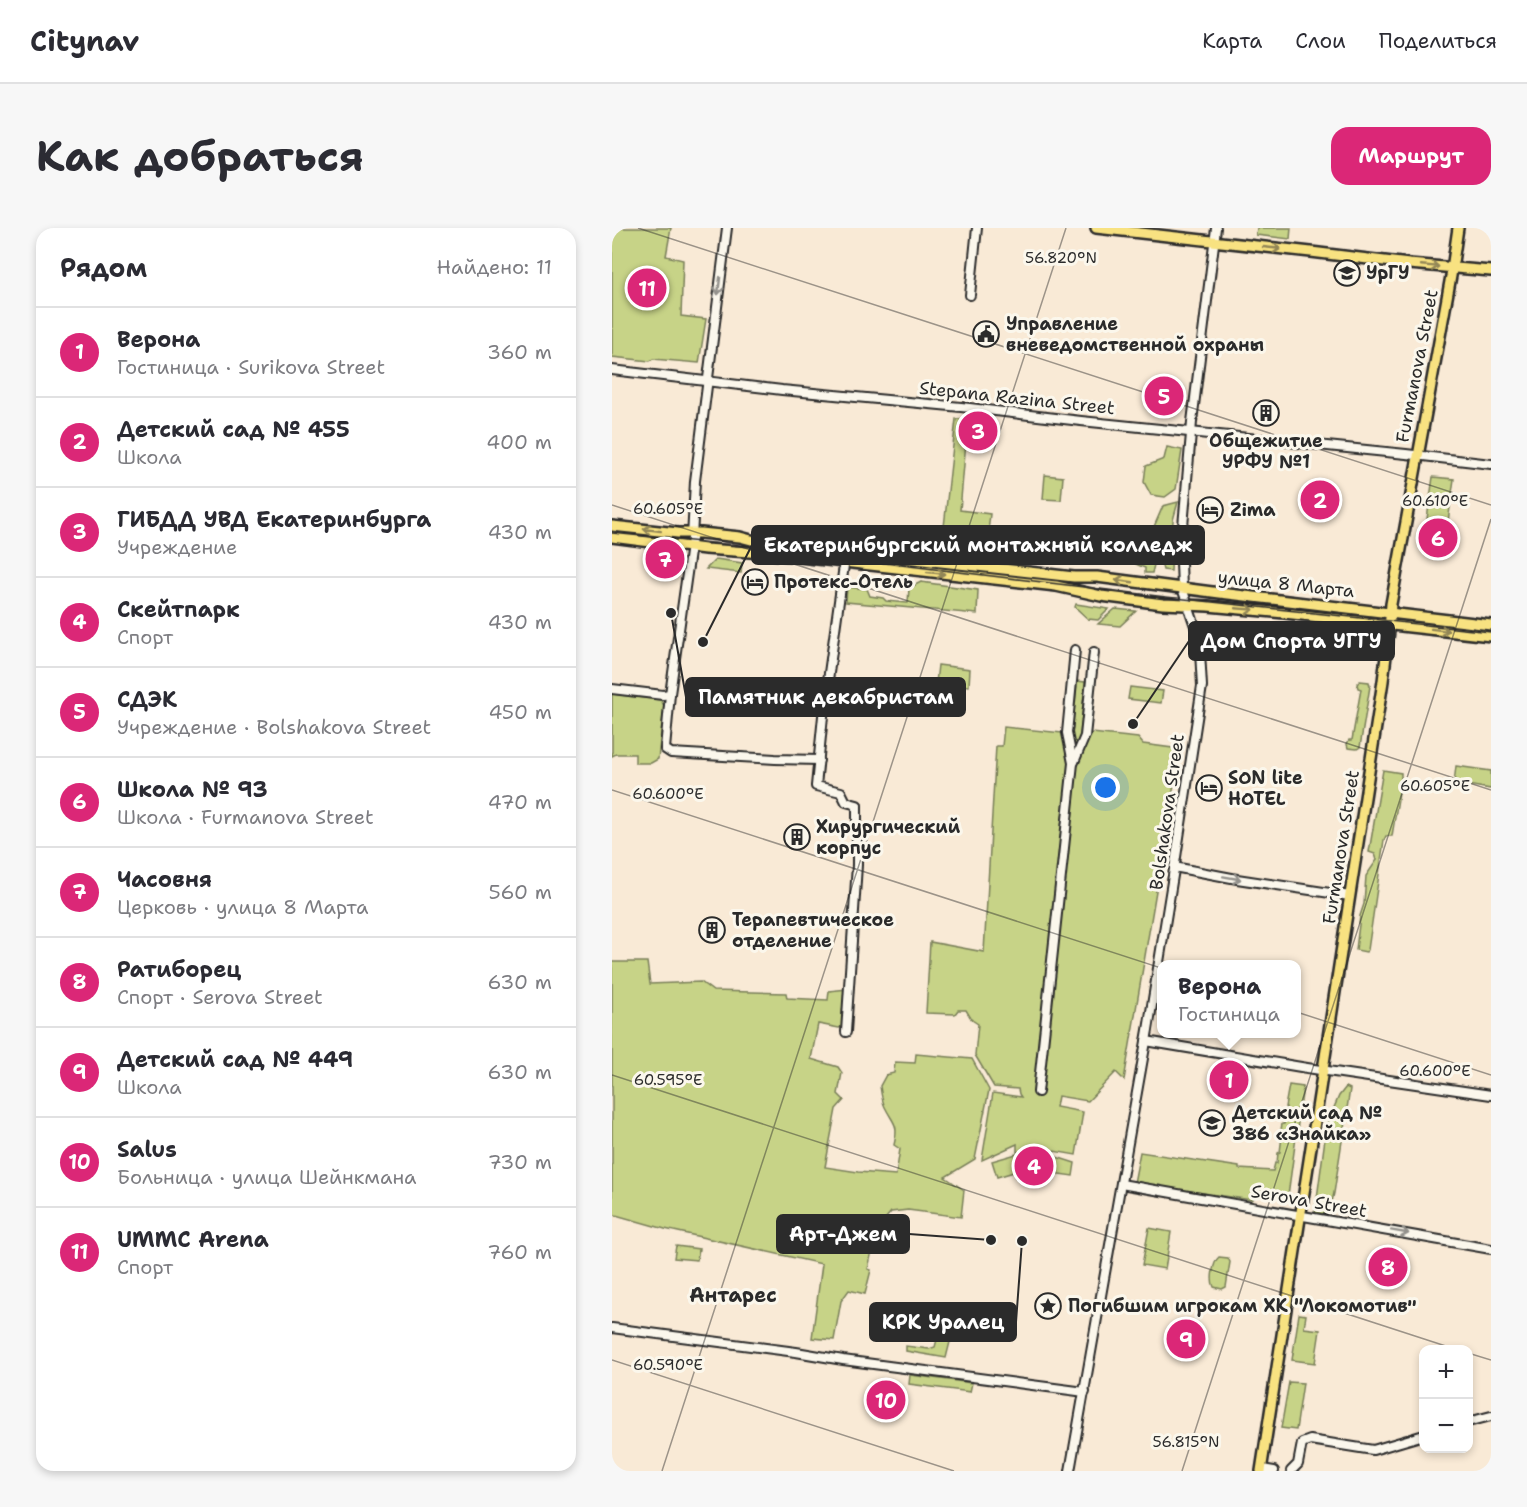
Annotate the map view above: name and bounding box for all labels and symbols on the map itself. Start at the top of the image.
one-way arrow [1262,243,1282,254]
text: 56.820°N [1025,248,1097,268]
school or university icon: УрГУ [1332,258,1362,288]
place label: УрГУ [1366,261,1410,285]
one-way arrow [1420,261,1440,272]
pin: 11 [627,266,666,310]
one-way arrow [714,276,725,295]
street label: Furmanova Street [1390,287,1444,445]
place label: Управление вневедомственной охраны [1006,312,1264,357]
public building icon: Управление вневедомственной охраны [971,319,1001,349]
pin: 5 [1144,374,1184,418]
street label: Stepana Razina Street [918,376,1116,420]
building icon: Общежитие УРФУ №1 [1251,398,1281,428]
pin: 3 [958,408,998,454]
place label: Общежитие УРФУ №1 [1209,429,1323,474]
pin: 2 [1300,478,1340,522]
text: 60.610°E [1402,491,1468,511]
hotel icon: Zima [1195,495,1225,525]
place label: Zima [1230,498,1276,522]
text: 60.605°E [633,499,703,519]
pin: 6 [1418,516,1458,560]
one-way arrow [643,525,663,536]
callout: Екатеринбургский монтажный колледж [752,526,1204,564]
text: Екатеринбургский монтажный колледж [764,532,1193,558]
pin: 7 [646,536,684,582]
street label: улица 8 Марта [1217,565,1355,603]
hotel icon: Протекс-Отель [740,567,770,597]
one-way arrow [926,568,946,579]
place label: Протекс-Отель [774,570,913,594]
one-way arrow [1115,575,1135,586]
one-way arrow [1235,604,1255,615]
callout: Дом Спорта УГГУ [1189,622,1394,660]
one-way arrow [1430,625,1450,636]
text: Дом Спорта УГГУ [1200,628,1382,654]
callout: Памятник декабристам [686,678,965,716]
text: Памятник декабристам [698,684,954,710]
street label: Bolshakova Street [1144,732,1190,892]
place label: SON lite HOTEL [1228,766,1303,811]
street label: Furmanova Street [1317,768,1365,926]
your location [1091,773,1120,802]
hotel icon: SON lite HOTEL [1194,773,1224,803]
text: 60.605°E [1400,776,1470,796]
text: 60.600°E [632,784,704,804]
place label: Хирургический корпус [816,815,961,860]
building icon: Хирургический корпус [782,822,812,852]
one-way arrow [1222,873,1241,884]
place label: Терапевтическое отделение [732,908,894,953]
building icon: Терапевтическое отделение [697,915,727,945]
pin: 1 [1210,1058,1248,1102]
text: 60.600°E [1399,1061,1471,1081]
text: 60.595°E [634,1070,702,1090]
place label: Детский сад № 386 «Знайка» [1232,1101,1382,1146]
school or university icon: Детский сад № 386 «Знайка» [1197,1108,1227,1138]
pin: 4 [1014,1144,1054,1188]
street label: Serova Street [1249,1179,1369,1223]
callout: Арт-Джем [777,1215,909,1253]
text: Арт-Джем [789,1221,897,1247]
one-way arrow [1390,1227,1409,1238]
pin: 8 [1368,1244,1408,1290]
district label: Антарес [689,1282,777,1308]
place icon: Погибшим игрокам ХК "Локомотив" [1033,1291,1063,1321]
place label: Погибшим игрокам ХК "Локомотив" [1068,1294,1417,1318]
callout: КРК Уралец [870,1303,1016,1341]
text: КРК Уралец [882,1309,1005,1335]
pin: 9 [1166,1316,1206,1362]
text: 60.590°E [633,1355,703,1375]
pin: 10 [866,1378,906,1422]
text: 56.815°N [1153,1432,1219,1452]

